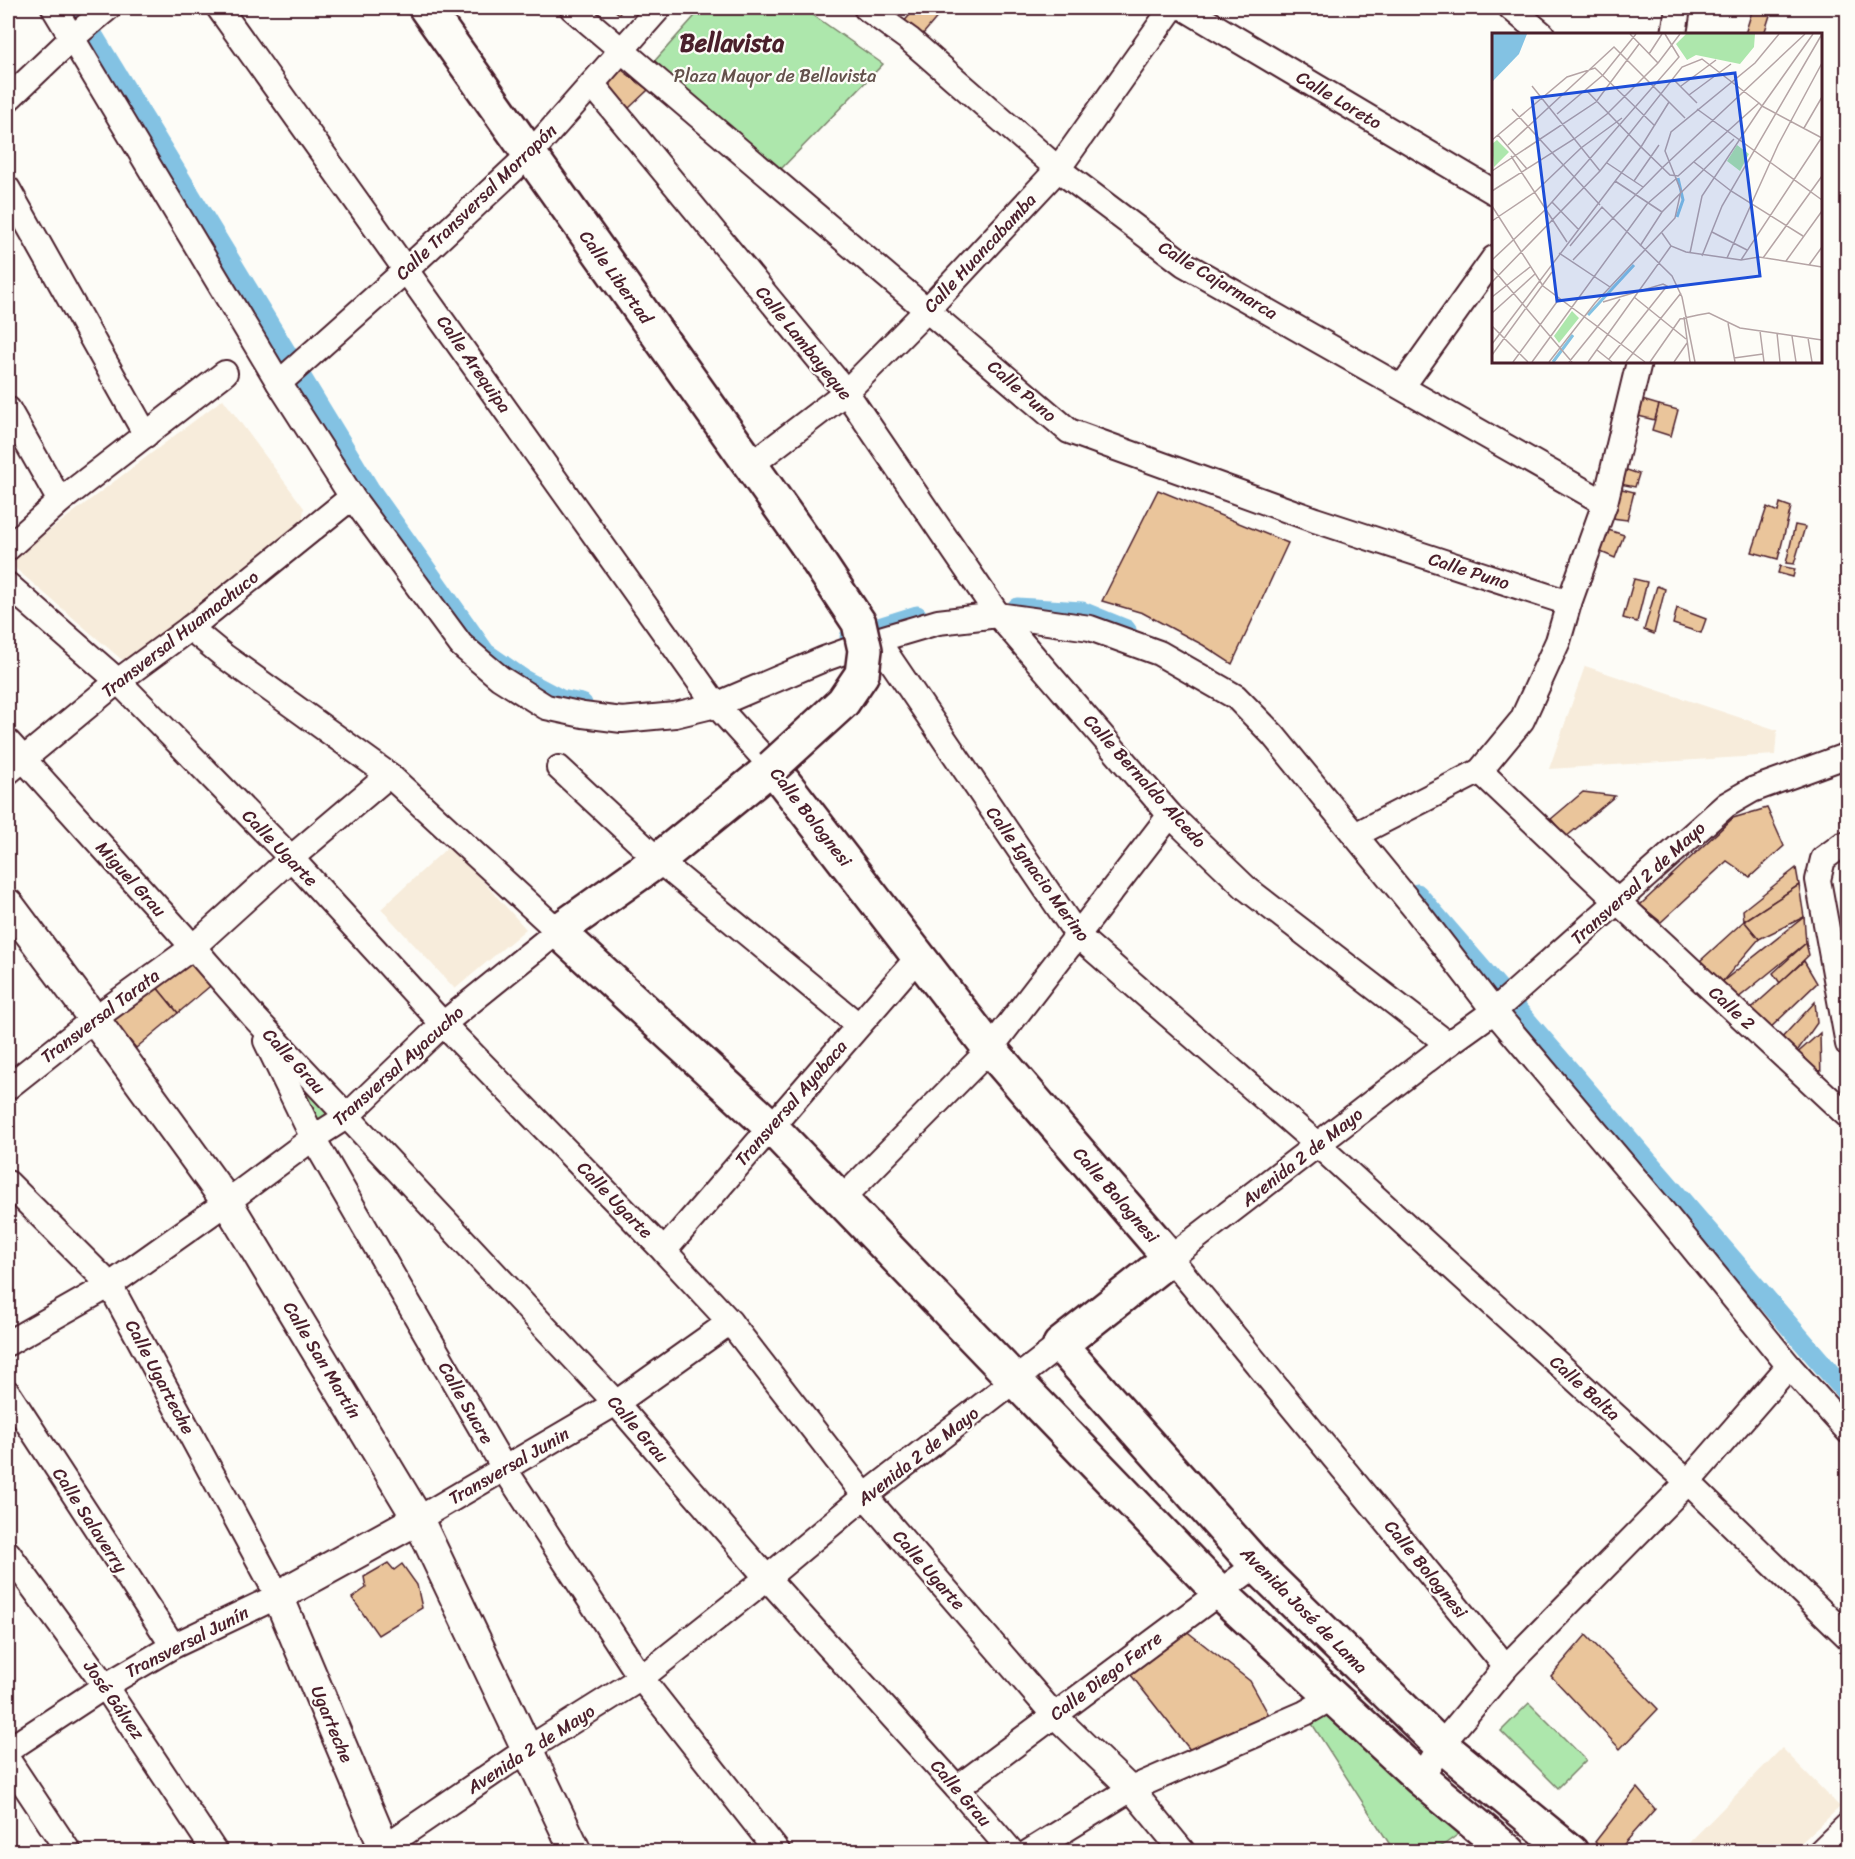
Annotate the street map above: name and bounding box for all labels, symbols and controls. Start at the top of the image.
district label: Bellavista [680,22,784,64]
inset map [1492,33,1822,363]
park label: Plaza Mayor de Bellavista [674,60,876,92]
street label: Calle Loreto [1290,62,1388,138]
street label: Calle Transversal Morropón [387,116,565,288]
street label: Calle Huancabamba [915,185,1045,321]
street label: Calle Libertad [571,223,662,332]
street label: Calle Cajarmarca [1152,232,1284,328]
street label: Calle Lambayeque [747,278,861,408]
street label: Calle Arequipa [428,308,520,420]
street label: Calle Puno [980,352,1064,430]
street label: Calle Puno [1424,543,1514,599]
street label: Transversal Huamachuco [94,562,266,706]
street label: Calle Bernaldo Alcedo [1075,706,1215,856]
street label: Calle Bolognesi [762,760,861,875]
street label: Calle Ignacio Merino [978,799,1098,949]
street label: Calle Ugarte [234,801,326,895]
street label: Transversal 2 de Mayo [1563,813,1713,953]
street label: Miguel Grau [88,833,175,925]
street label: Transversal Tarata [33,960,167,1072]
street label: Calle 2 [1701,978,1763,1038]
street label: Transversal Ayacucho [324,997,472,1135]
street label: Calle Grau [254,1020,334,1102]
street label: Transversal Ayabaca [726,1032,856,1174]
street label: Avenida 2 de Mayo [1233,1099,1370,1216]
street label: Calle Bolognesi [1065,1139,1168,1251]
street label: Calle Ugarte [569,1153,661,1247]
street label: Calle San Martín [274,1295,370,1425]
street label: Calle Ugarteche [116,1314,204,1440]
street label: Calle Balta [1542,1347,1628,1429]
street label: Calle Sucre [429,1356,503,1450]
street label: Calle Grau [599,1388,677,1471]
street label: Avenida 2 de Mayo [849,1398,986,1515]
street label: Transversal Junin [442,1418,576,1514]
street label: Calle Salaverry [44,1461,137,1580]
street label: Calle Bolognesi [1376,1512,1477,1626]
street label: Calle Ugarte [884,1522,974,1618]
street label: Avenida José de Lama [1232,1538,1376,1682]
street label: Transversal Junín [119,1597,255,1687]
street label: Calle Diego Ferre [1043,1623,1169,1729]
street label: José Gálvez [74,1653,154,1747]
street label: Ugarteche [301,1680,363,1768]
street label: Avenida 2 de Mayo [459,1695,602,1803]
street label: Calle Grau [922,1752,1000,1835]

